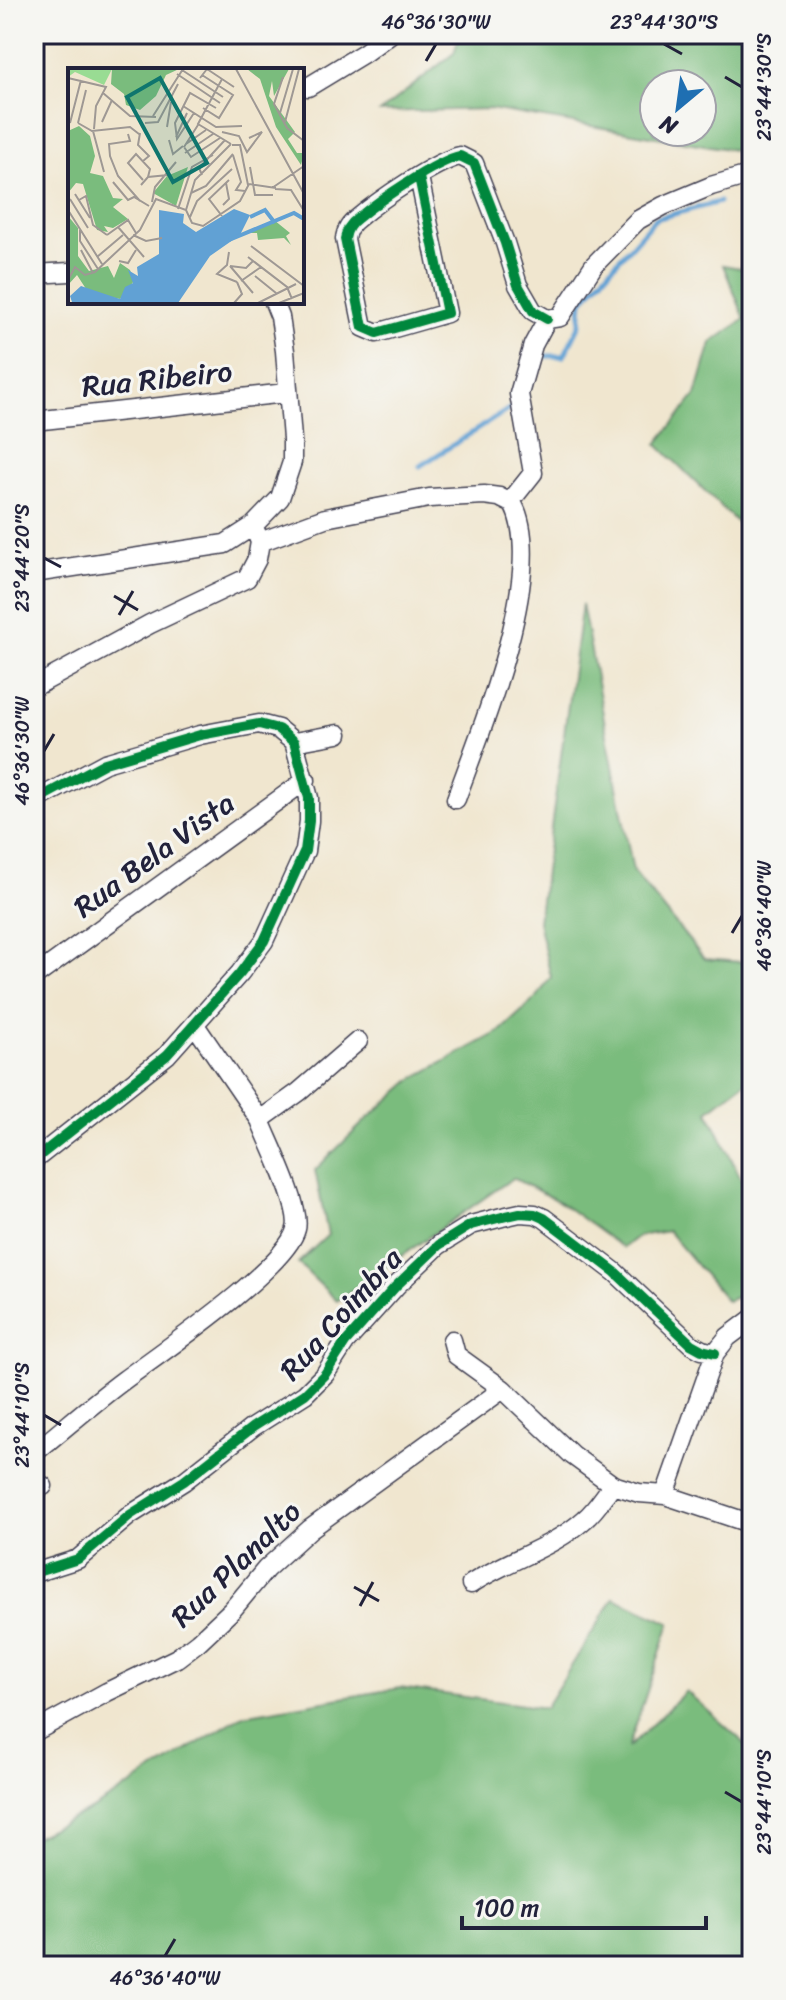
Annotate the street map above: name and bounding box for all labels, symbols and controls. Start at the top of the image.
text: 46°36'30"W [381,5,491,40]
text: 23°44'30"S [610,5,718,40]
text: 23°44'30"S [747,33,782,141]
inset map [68,68,304,304]
north arrow [638,68,718,148]
text: N [652,104,686,146]
street label: Rua Ribeiro [79,344,235,414]
text: 23°44'20"S [5,503,40,612]
text: 46°36'30"W [5,696,40,806]
street label: Rua Bela Vista [62,778,246,932]
text: 46°36'40"W [747,860,782,972]
street label: Rua Coimbra [266,1234,417,1394]
text: 23°44'10"S [5,1362,40,1468]
street label: Rua Planalto [157,1487,315,1641]
text: 23°44'10"S [747,1749,782,1855]
scale bar [462,1880,706,1930]
text: 100 m [474,1887,539,1929]
text: 46°36'40"W [109,1961,221,1996]

